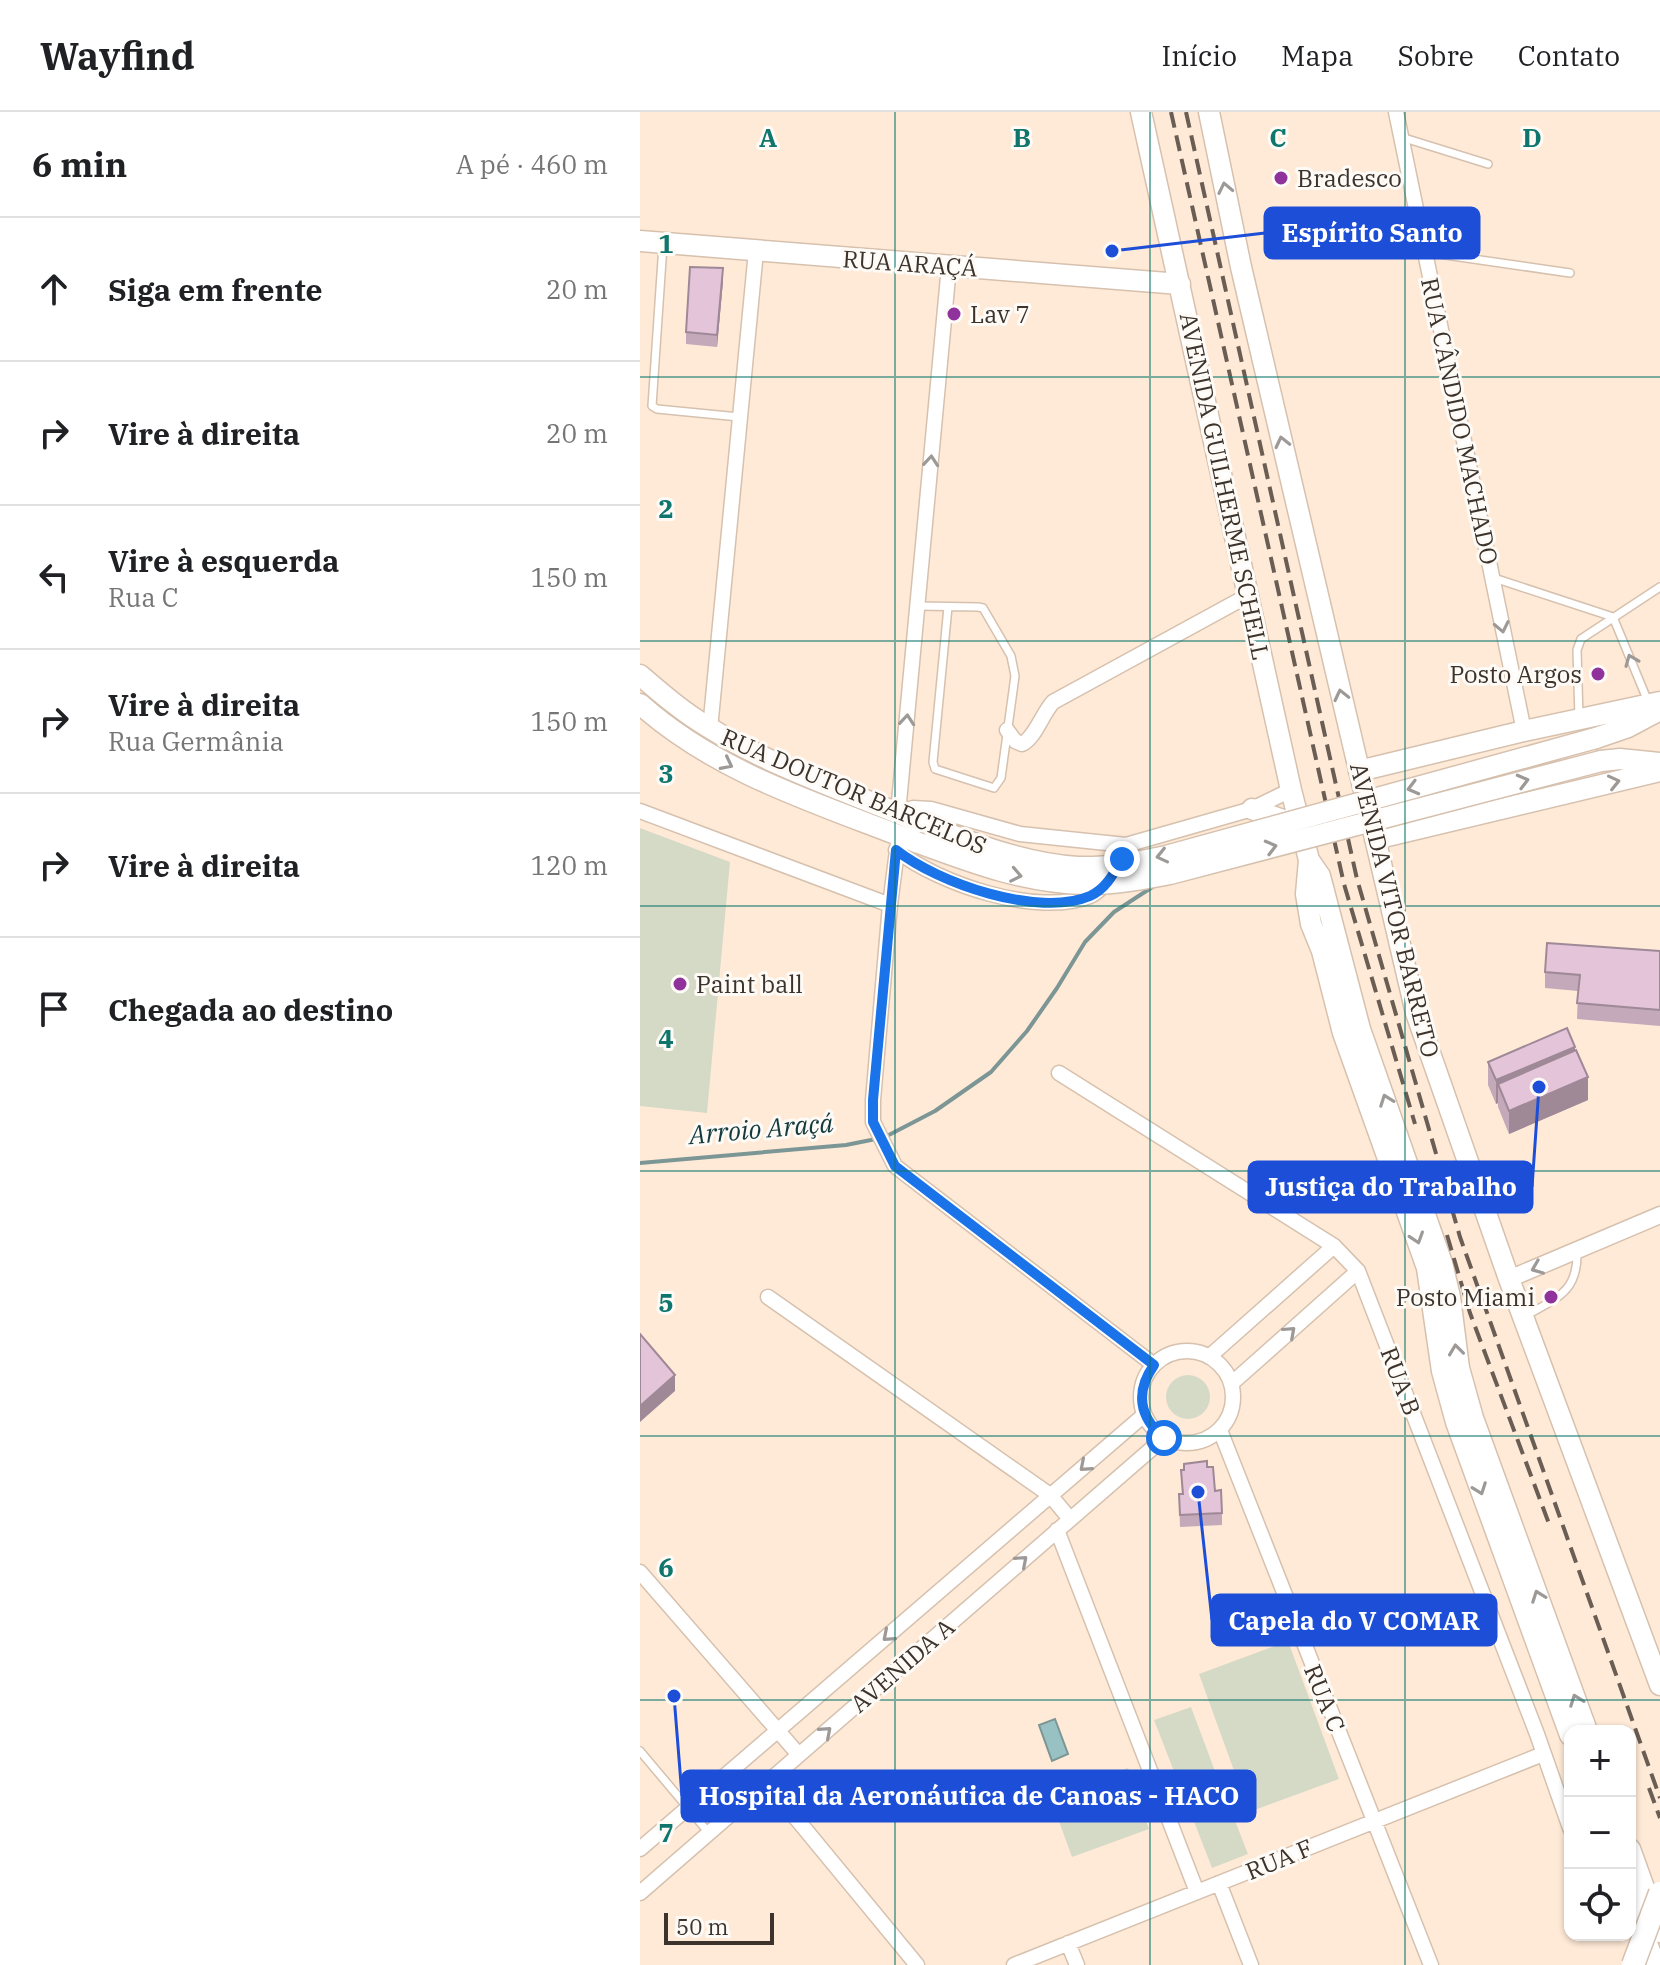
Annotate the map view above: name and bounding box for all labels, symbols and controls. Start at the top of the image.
text: Wayfind [40,31,195,80]
text: Início [1162,37,1237,74]
text: Mapa [1281,37,1353,74]
text: Sobre [1397,37,1474,74]
text: Contato [1518,37,1620,74]
text: A [759,120,777,154]
text: B [1013,120,1031,154]
text: C [1269,120,1287,154]
text: D [1522,120,1542,154]
text: 6 min [32,142,127,186]
text: A pé · 460 m [456,147,608,181]
place label: Bradesco [1297,162,1402,194]
marker: Bradesco [1272,169,1290,187]
one-way arrow [1217,182,1234,195]
callout: Espírito Santo [1265,208,1479,258]
text: Espírito Santo [1281,215,1463,249]
text: 1 [658,226,674,260]
street label: RUA ARAÇÁ [841,242,979,284]
icon: ahead [32,267,76,311]
text: Siga em frente [108,270,323,309]
text: 20 m [546,272,608,306]
street label: RUA CÂNDIDO MACHADO [1414,275,1506,567]
place label: Lav 7 [970,298,1030,330]
marker: Lav 7 [945,305,963,323]
street label: AVENIDA GUILHERME SCHELL [1173,309,1277,663]
icon: right [32,411,76,455]
text: Vire à direita [108,414,300,453]
text: 20 m [546,416,608,450]
one-way arrow [1274,436,1291,449]
one-way arrow [922,454,939,467]
text: 2 [658,491,674,525]
text: Vire à esquerda [108,541,339,580]
icon: left [32,555,76,599]
text: 150 m [530,560,608,594]
text: Rua C [108,580,179,614]
one-way arrow [1493,620,1510,633]
one-way arrow [1624,654,1641,668]
place label: Posto Argos [1450,658,1582,690]
marker: Posto Argos [1589,665,1607,683]
text: Vire à direita [108,685,300,724]
one-way arrow [1333,689,1350,702]
icon: right [32,699,76,743]
text: 150 m [530,704,608,738]
one-way arrow [898,713,915,726]
street label: RUA DOUTOR BARCELOS [716,721,992,861]
text: Rua Germânia [108,724,284,758]
one-way arrow [719,754,734,770]
text: 3 [658,756,674,790]
street label: AVENIDA VITOR BARRETO [1343,759,1447,1061]
one-way arrow [1516,774,1529,791]
one-way arrow [1606,774,1620,791]
one-way arrow [1407,779,1421,796]
one-way arrow [1264,840,1278,857]
route end [1104,841,1140,877]
icon: right [32,843,76,887]
text: Vire à direita [108,846,300,885]
one-way arrow [1156,847,1169,864]
text: 120 m [530,848,608,882]
one-way arrow [1010,865,1023,882]
place label: Paint ball [696,968,803,1000]
marker: Paint ball [671,975,689,993]
icon: arrive [32,987,76,1031]
text: Chegada ao destino [108,990,393,1029]
text: 4 [658,1021,674,1055]
one-way arrow [1379,1094,1395,1108]
water label: Arroio Araçá [685,1105,835,1151]
callout: Justiça do Trabalho [1249,1162,1532,1212]
text: Justiça do Trabalho [1265,1169,1517,1203]
one-way arrow [1408,1230,1424,1244]
one-way arrow [1531,1258,1545,1275]
place label: Posto Miami [1396,1281,1535,1313]
text: 5 [658,1285,674,1319]
marker: Posto Miami [1542,1288,1560,1306]
one-way arrow [1280,1327,1295,1342]
street label: RUA B [1373,1342,1429,1420]
one-way arrow [1448,1343,1465,1356]
route start [1146,1420,1182,1456]
one-way arrow [1079,1456,1094,1471]
one-way arrow [1471,1481,1487,1495]
text: 6 [658,1550,674,1584]
one-way arrow [1012,1556,1027,1571]
one-way arrow [1531,1590,1548,1604]
callout: Capela do V COMAR [1212,1595,1496,1645]
text: Capela do V COMAR [1228,1603,1480,1637]
street label: AVENIDA A [843,1610,961,1719]
one-way arrow [882,1626,897,1640]
street label: RUA C [1297,1659,1353,1737]
one-way arrow [1569,1694,1585,1708]
map controls [1564,1725,1636,1941]
button: + [1564,1725,1636,1797]
one-way arrow [816,1727,831,1741]
callout: Hospital da Aeronáutica de Canoas - HACO [682,1771,1255,1821]
text: Hospital da Aeronáutica de Canoas - HACO [698,1778,1240,1812]
button: − [1564,1797,1636,1869]
text: 7 [658,1815,674,1849]
street label: RUA F [1241,1831,1317,1887]
button: locate [1564,1869,1636,1941]
scale bar [664,1909,774,1945]
text: 50 m [676,1912,728,1941]

